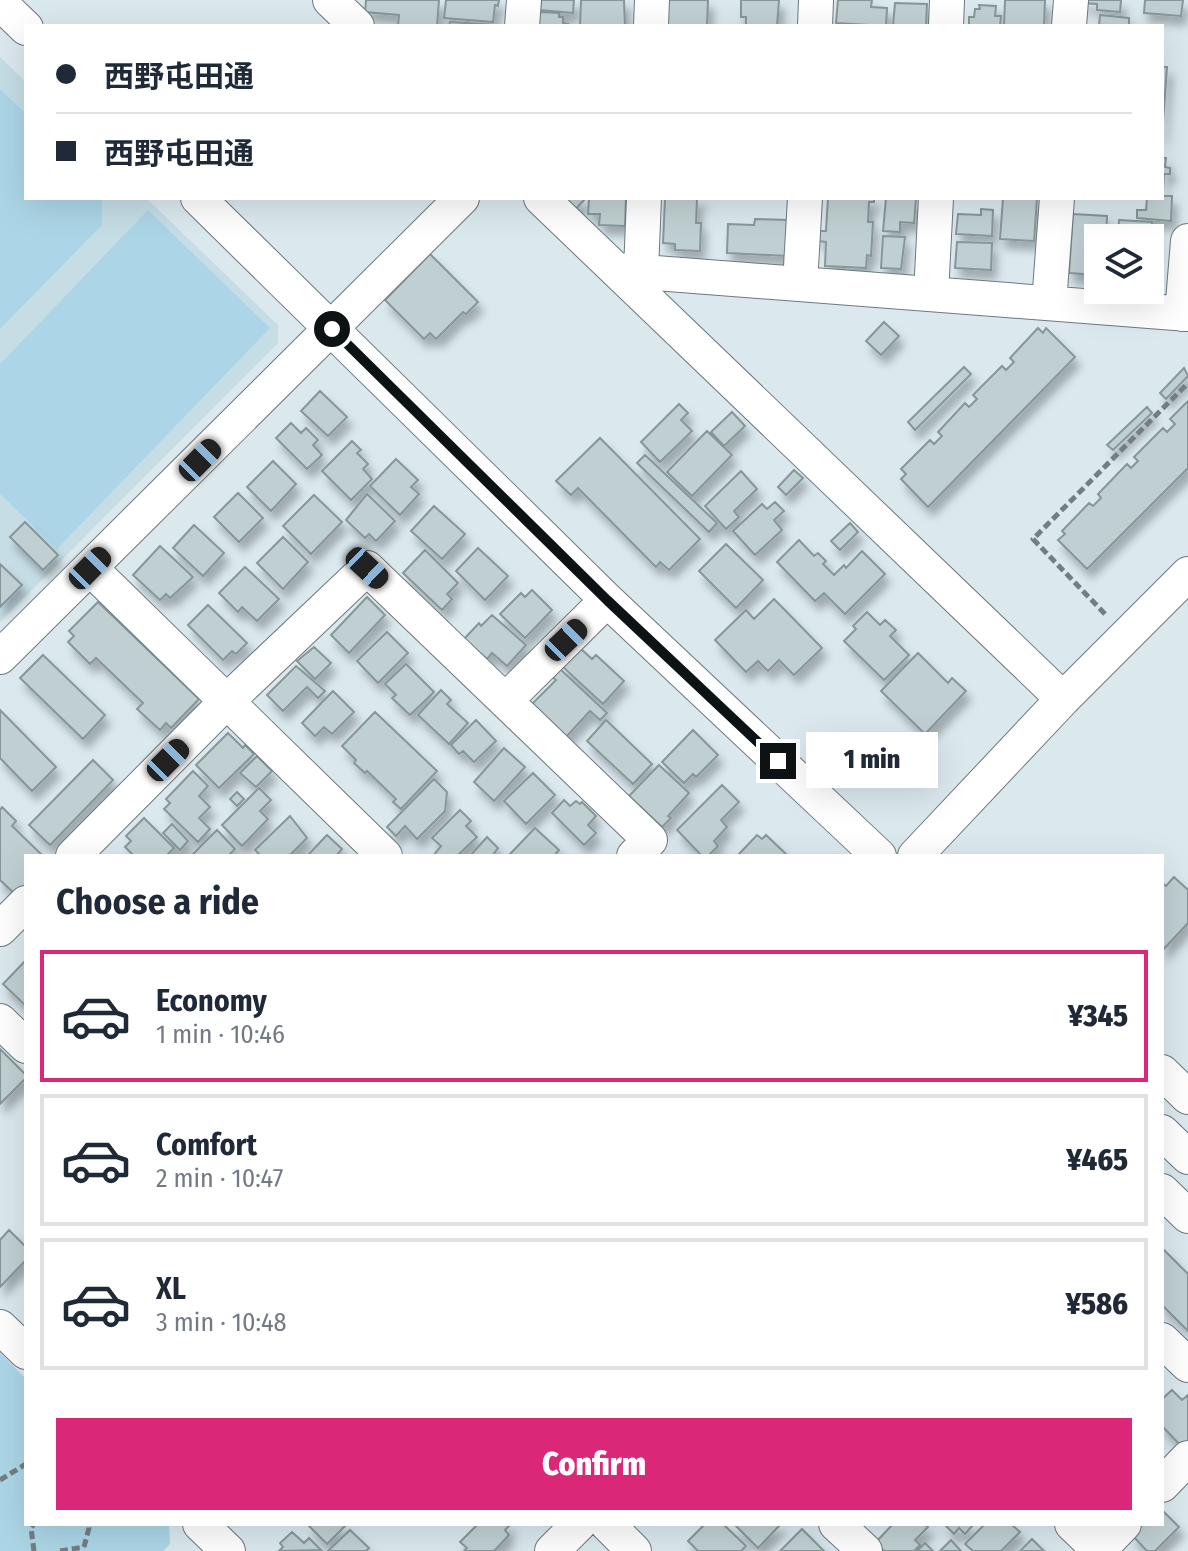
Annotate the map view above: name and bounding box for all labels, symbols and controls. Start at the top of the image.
text: 西野屯田通 [104,59,254,95]
text: 西野屯田通 [104,136,254,172]
map controls [1084,224,1164,304]
button: layers [1084,224,1164,304]
route start [314,311,350,347]
car [175,435,225,485]
car [65,543,115,593]
car [341,543,393,593]
car [540,615,592,665]
callout: 1 min [806,733,938,789]
car [143,735,193,785]
route end [760,743,796,779]
text: 1 min [844,744,900,775]
text: Choose a ride [56,880,259,924]
icon: car [60,980,132,1052]
text: Economy [156,983,267,1019]
text: ¥345 [1068,998,1128,1034]
text: 1 min · 10:46 [156,1019,285,1050]
icon: car [60,1124,132,1196]
text: Comfort [156,1127,257,1163]
text: ¥465 [1066,1142,1128,1178]
text: 2 min · 10:47 [156,1163,283,1194]
icon: car [60,1268,132,1340]
text: XL [156,1271,186,1307]
text: ¥586 [1065,1286,1128,1322]
text: 3 min · 10:48 [156,1307,286,1338]
button: Confirm [56,1418,1132,1510]

